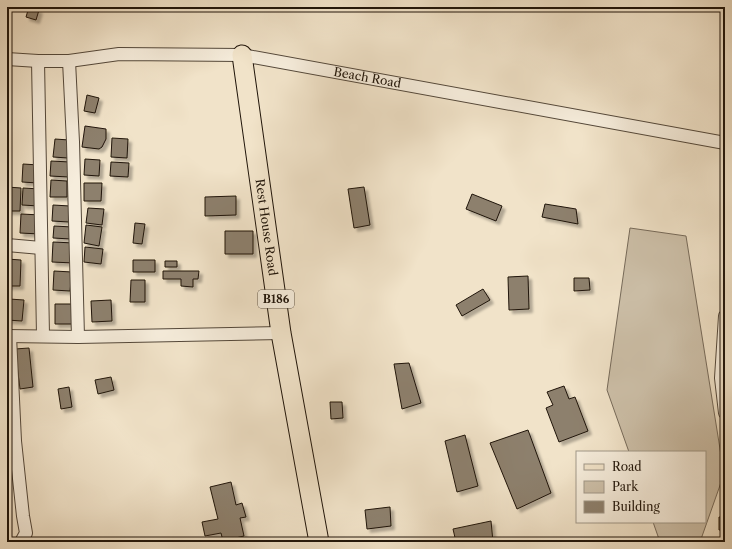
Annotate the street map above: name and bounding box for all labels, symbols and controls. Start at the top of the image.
street label: Beach Road [333,64,403,91]
street label: Rest House Road [252,178,281,277]
road number: B186 [258,290,294,308]
legend [576,451,706,523]
text: Road [612,459,642,474]
text: Park [612,479,639,494]
text: Building [612,499,660,514]

